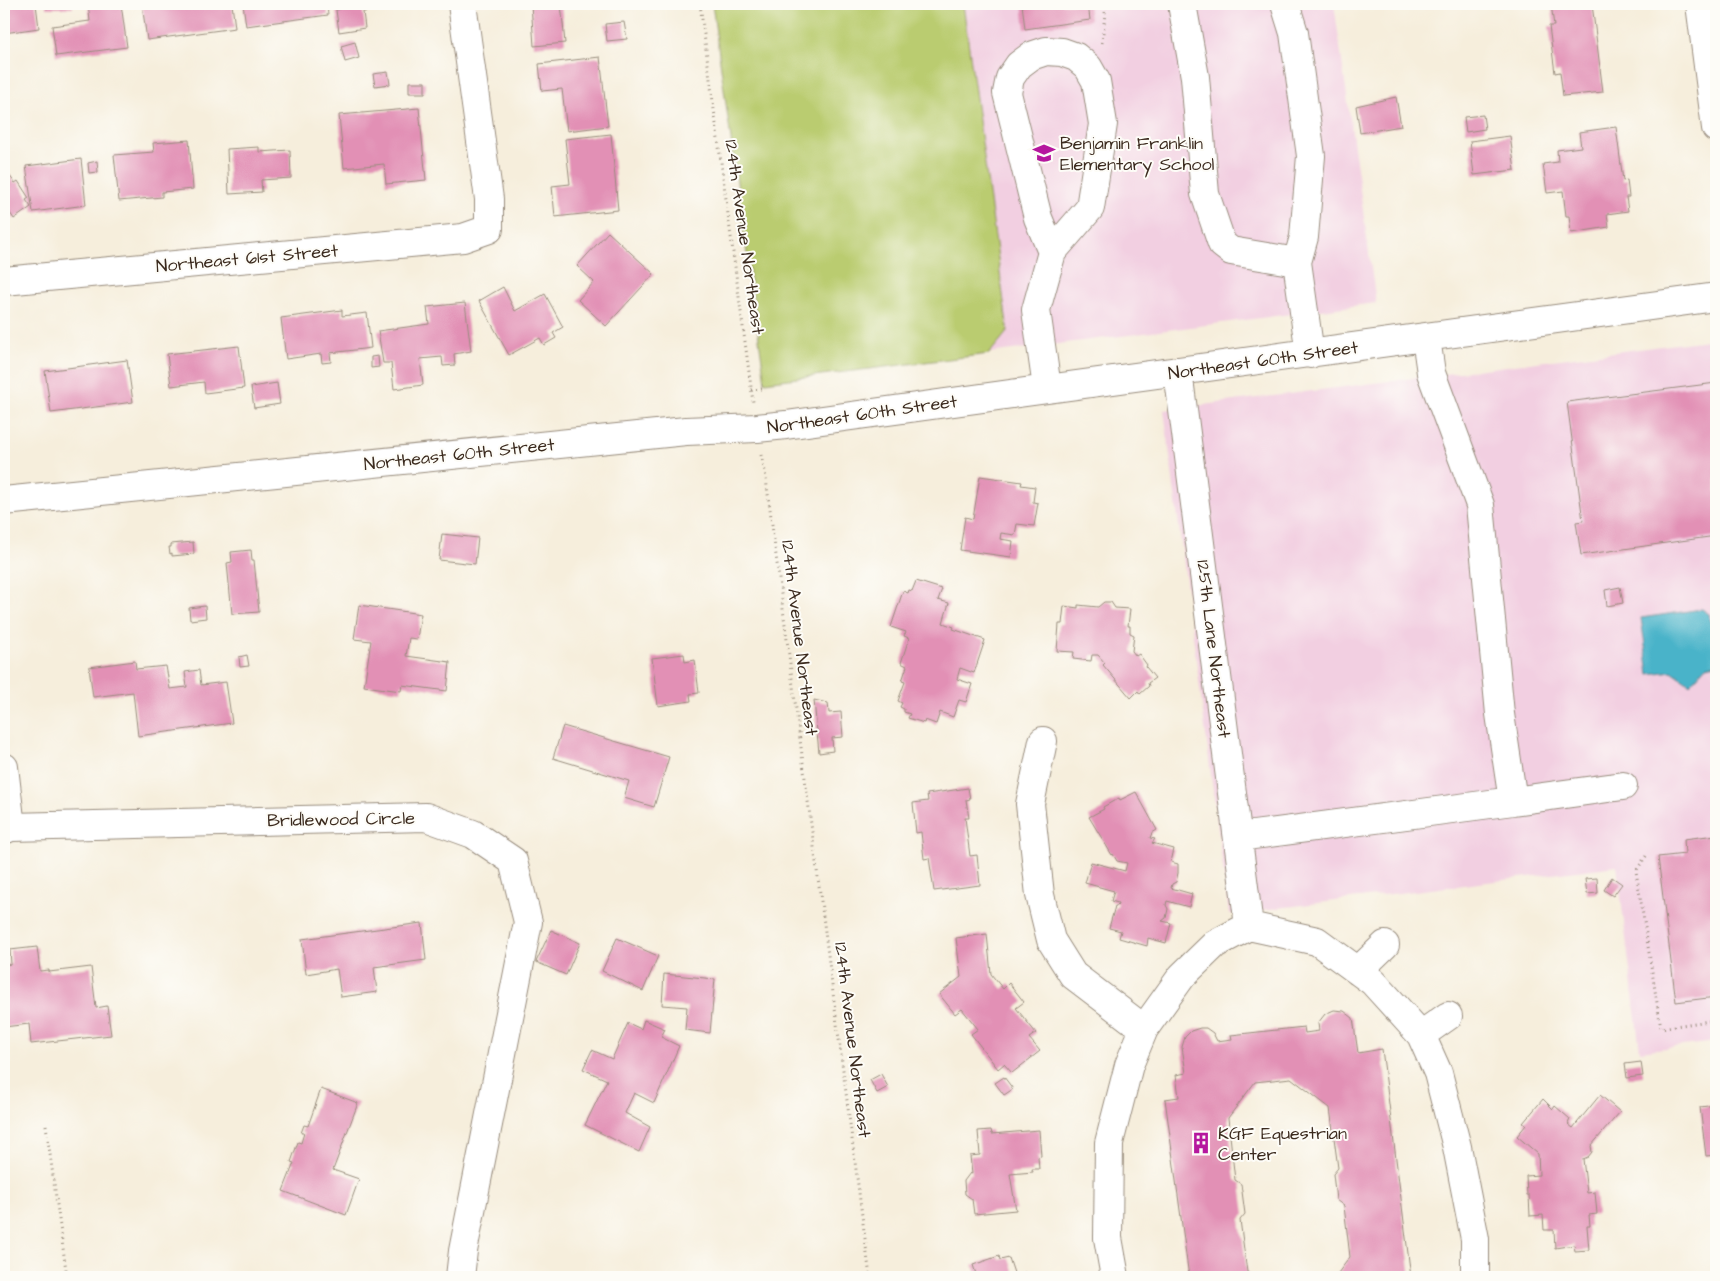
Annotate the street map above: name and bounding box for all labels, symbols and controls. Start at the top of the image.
place label: Benjamin Franklin Elementary School [1060,131,1215,178]
street label: 124th Avenue Northeast [718,138,771,337]
school or university icon: Benjamin Franklin Elementary School [1031,140,1057,166]
street label: Northeast 61st Street [155,238,340,279]
street label: Northeast 60th Street [1167,335,1360,386]
street label: Northeast 60th Street [766,389,959,440]
street label: Northeast 60th Street [363,432,556,477]
street label: 124th Avenue Northeast [775,539,824,738]
street label: 125th Lane Northeast [1190,559,1237,740]
street label: Bridlewood Circle [267,806,415,833]
street label: 124th Avenue Northeast [828,941,877,1140]
place label: KGF Equestrian Center [1218,1121,1347,1167]
building icon: KGF Equestrian Center [1188,1130,1214,1156]

